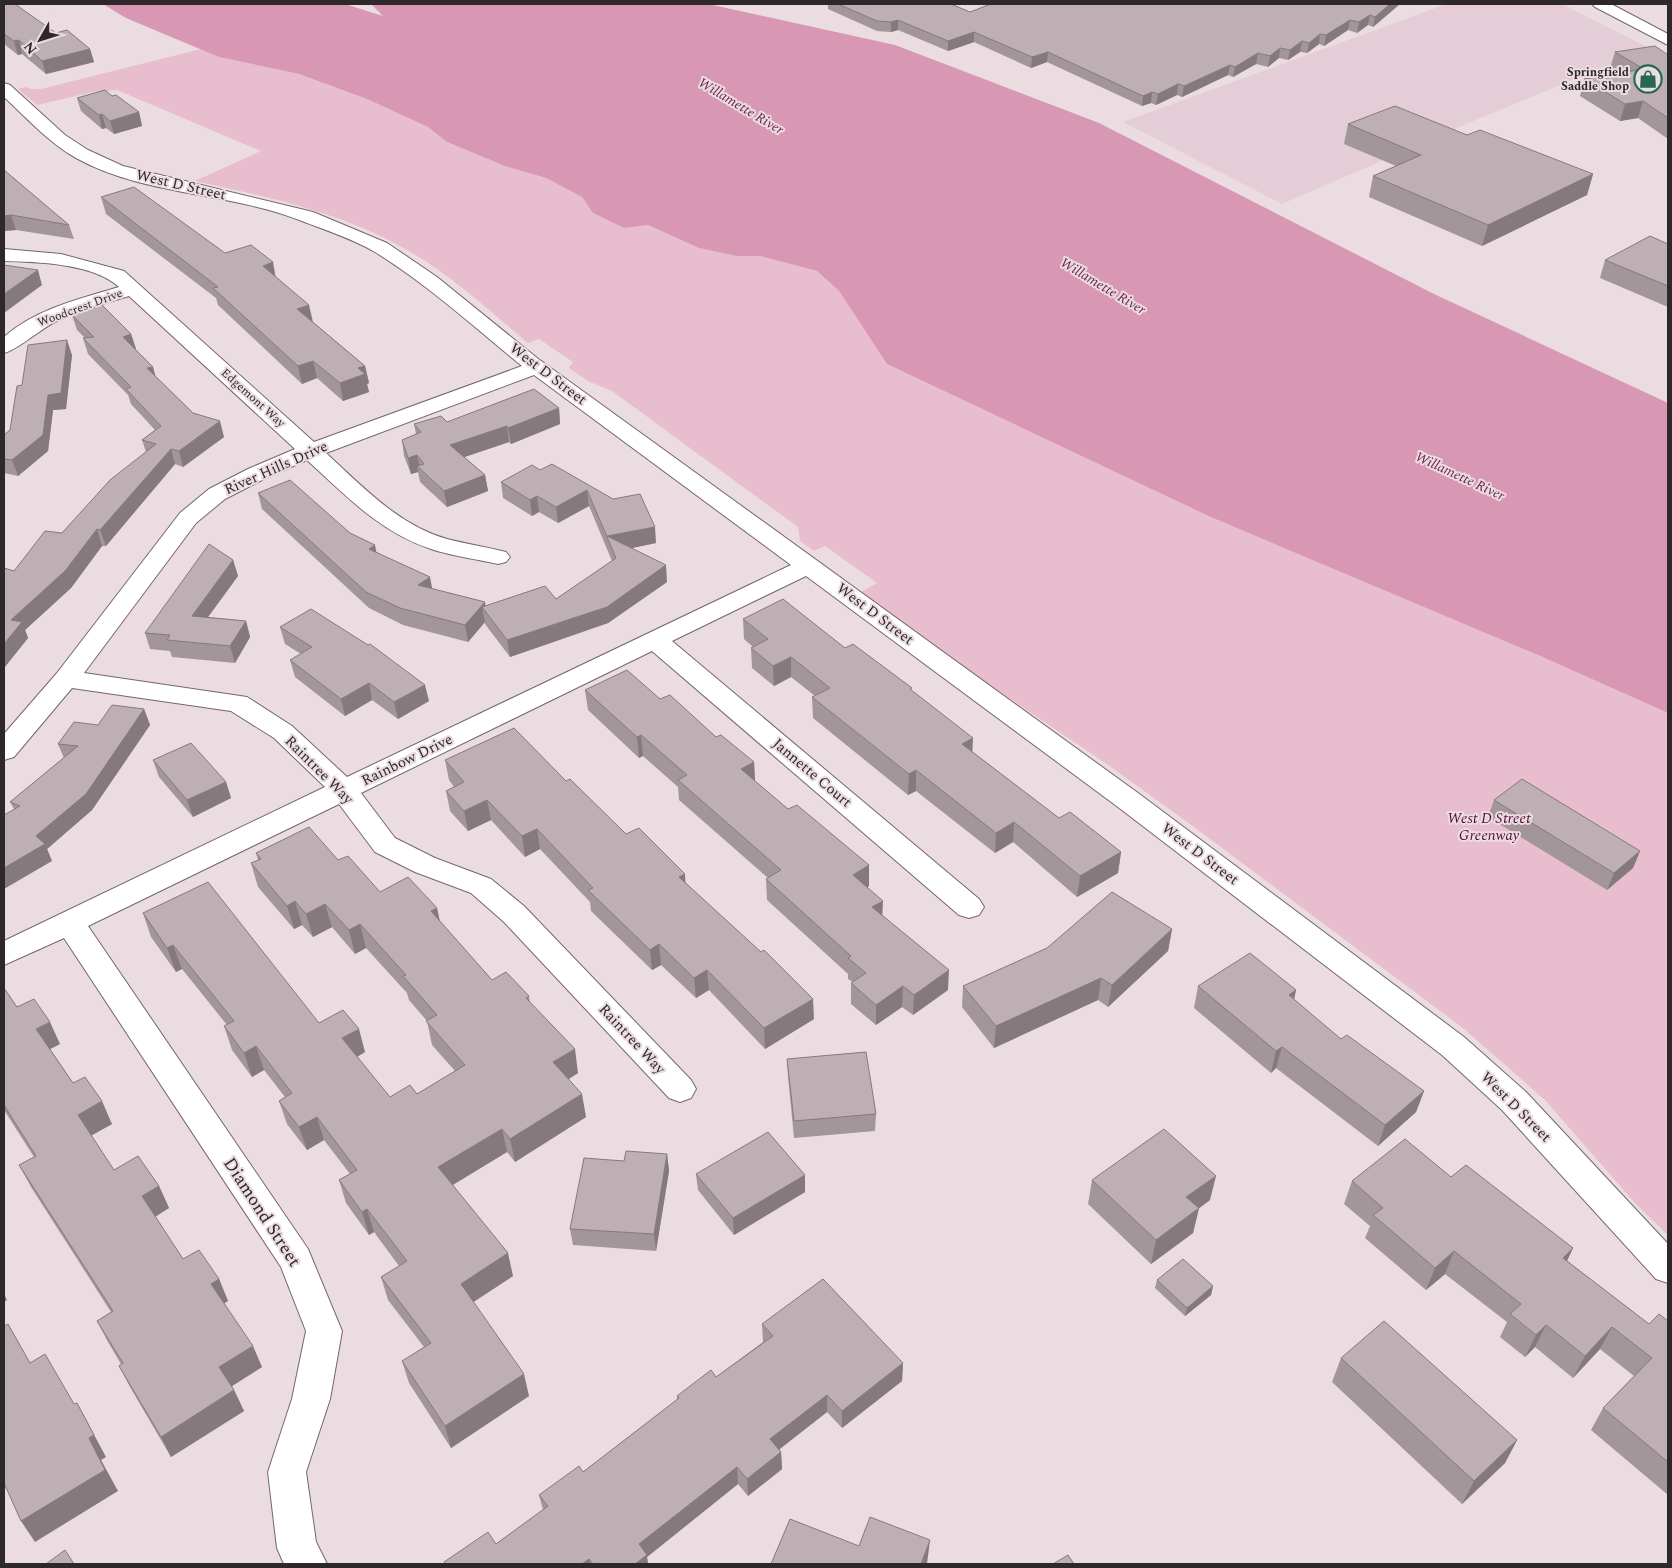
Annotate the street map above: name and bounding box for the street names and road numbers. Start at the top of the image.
street label: West D Street [134,163,228,207]
street label: Woodcrest Drive [35,284,125,332]
street label: West D Street [504,337,592,411]
street label: Edgemont Way [217,364,290,433]
street label: River Hills Drive [220,435,332,501]
street label: West D Street [831,577,919,651]
street label: Rainbow Drive [357,728,457,792]
street label: Raintree Way [279,730,359,810]
street label: Jannette Court [767,733,857,813]
street label: West D Street [1156,817,1244,891]
street label: Raintree Way [593,998,671,1080]
street label: West D Street [1475,1066,1557,1148]
street label: Diamond Street [216,1152,308,1272]

